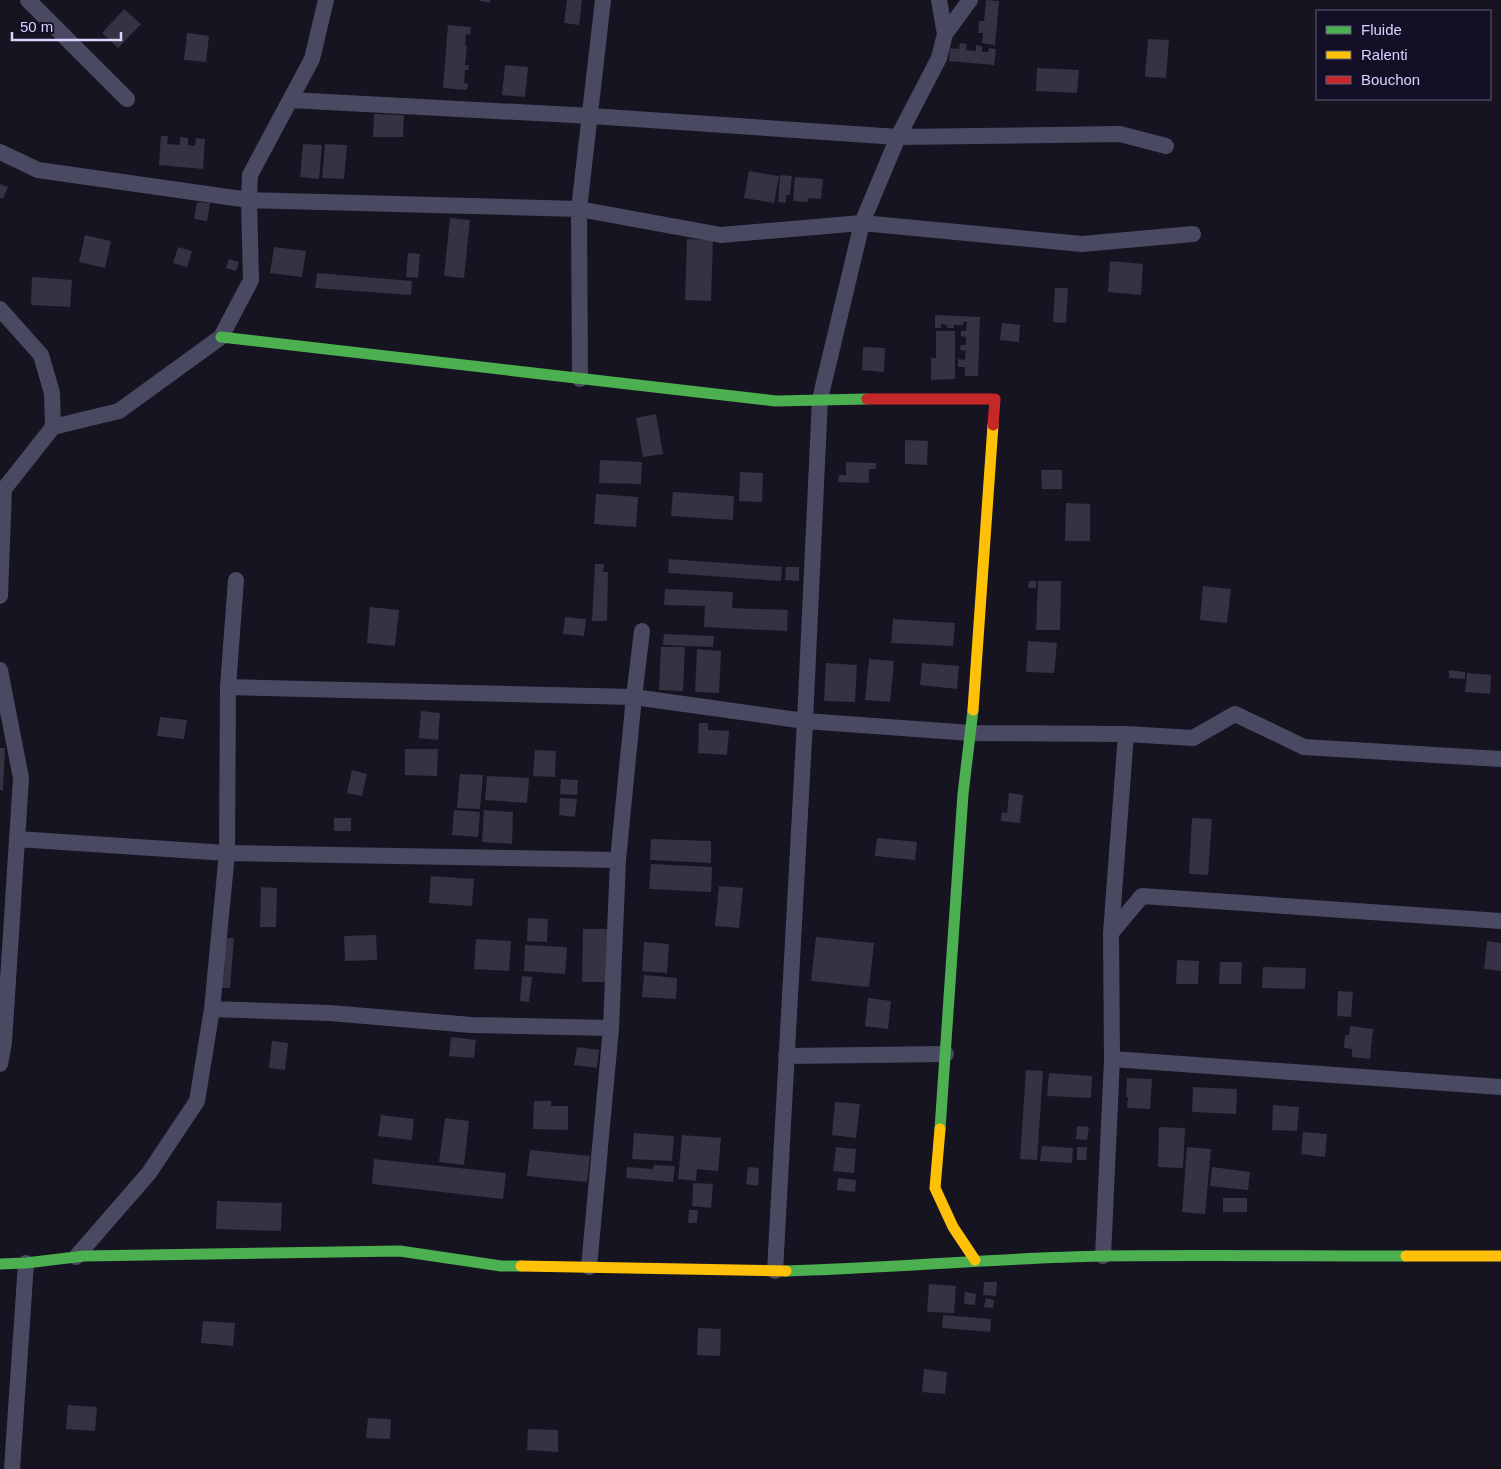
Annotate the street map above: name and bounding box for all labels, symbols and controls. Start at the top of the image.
scale bar [12,10,121,42]
legend [1316,10,1491,100]
text: 50 m [20,18,53,35]
text: Fluide [1361,21,1402,38]
text: Ralenti [1361,46,1408,63]
text: Bouchon [1361,71,1420,88]

